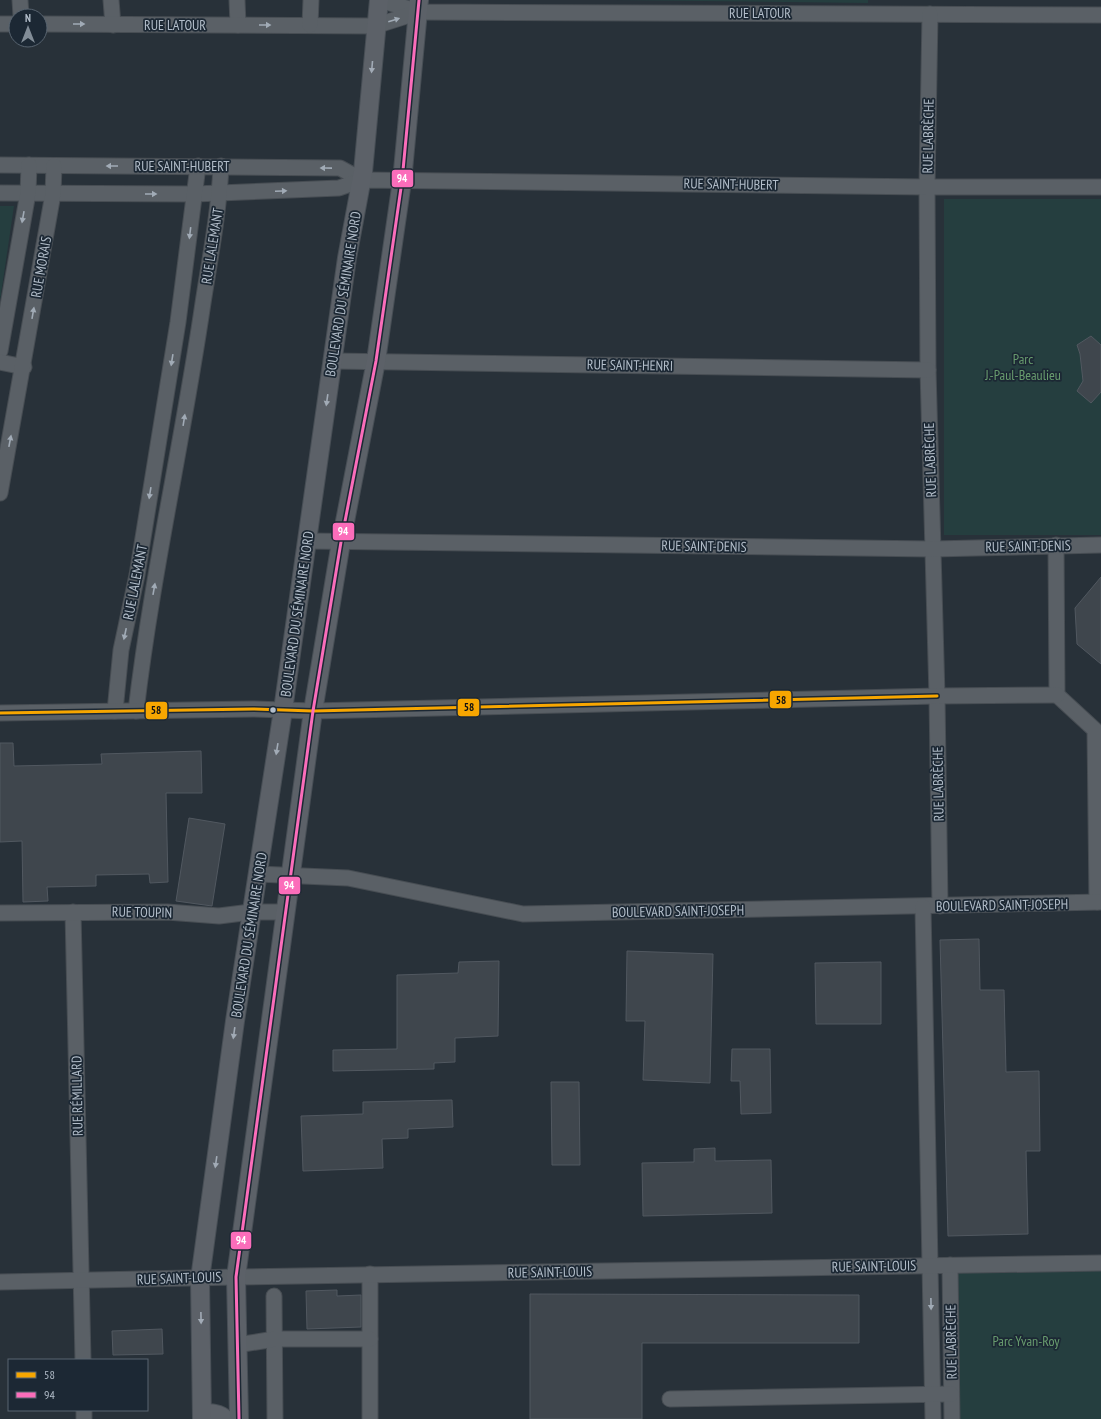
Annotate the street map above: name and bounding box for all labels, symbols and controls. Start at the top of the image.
street label: RUE LATOUR [729,4,791,22]
north arrow [8,8,48,48]
text: N [25,11,31,25]
street label: RUE LATOUR [144,16,206,34]
one-way arrow [388,16,400,22]
one-way arrow [73,21,85,28]
one-way arrow [259,22,272,28]
one-way arrow [368,61,375,73]
street label: RUE LABRÈCHE [918,98,938,174]
street label: RUE SAINT-HUBERT [134,157,230,175]
one-way arrow [105,163,118,169]
one-way arrow [319,165,332,171]
line badge: 94 [391,169,414,188]
text: 94 [397,171,408,185]
street label: RUE SAINT-HUBERT [683,174,779,194]
one-way arrow [275,188,288,194]
one-way arrow [145,191,158,197]
street label: RUE LALEMANT [197,206,227,285]
street label: BOULEVARD DU SÉMINAIRE NORD [321,210,365,378]
one-way arrow [20,211,26,223]
one-way arrow [187,227,193,239]
street label: RUE MORAIS [27,235,55,299]
one-way arrow [30,307,36,319]
park label: Parc J.-Paul-Beaulieu [984,350,1061,384]
one-way arrow [169,354,175,366]
street label: RUE SAINT-HENRI [587,355,673,375]
one-way arrow [324,393,330,406]
one-way arrow [182,414,188,426]
street label: RUE LABRÈCHE [920,422,940,498]
one-way arrow [7,435,13,447]
one-way arrow [147,486,153,499]
line badge: 94 [332,522,355,541]
text: 94 [338,524,349,538]
street label: BOULEVARD DU SÉMINAIRE NORD [276,530,318,698]
street label: RUE SAINT-DENIS [661,536,747,556]
street label: RUE SAINT-DENIS [985,536,1071,556]
street label: RUE LALEMANT [119,542,151,621]
one-way arrow [151,583,157,596]
one-way arrow [121,628,127,640]
line badge: 58 [769,690,792,709]
text: 58 [776,693,786,707]
line badge: 58 [457,698,480,717]
text: 58 [464,700,474,714]
line badge: 58 [145,701,168,720]
text: 58 [151,703,161,717]
unlabelled marker [268,705,278,715]
one-way arrow [274,743,280,755]
street label: RUE LABRÈCHE [928,746,948,822]
street label: BOULEVARD DU SÉMINAIRE NORD [227,851,271,1019]
line badge: 94 [278,876,301,895]
text: 94 [284,878,295,892]
street label: BOULEVARD SAINT-JOSEPH [936,895,1068,915]
street label: BOULEVARD SAINT-JOSEPH [612,901,744,921]
street label: RUE TOUPIN [112,902,172,922]
one-way arrow [231,1027,237,1040]
street label: RUE RÉMILLARD [67,1056,87,1136]
one-way arrow [213,1156,219,1168]
line badge: 94 [230,1231,252,1250]
text: 94 [236,1233,247,1247]
street label: RUE SAINT-LOUIS [832,1256,916,1276]
street label: RUE SAINT-LOUIS [508,1262,592,1282]
street label: RUE SAINT-LOUIS [136,1268,222,1288]
one-way arrow [928,1298,935,1310]
street label: RUE LABRÈCHE [941,1304,961,1380]
one-way arrow [198,1312,204,1325]
park label: Parc Yvan-Roy [992,1332,1060,1350]
legend [8,1359,148,1411]
text: 58 [44,1367,55,1382]
text: 94 [44,1387,55,1402]

